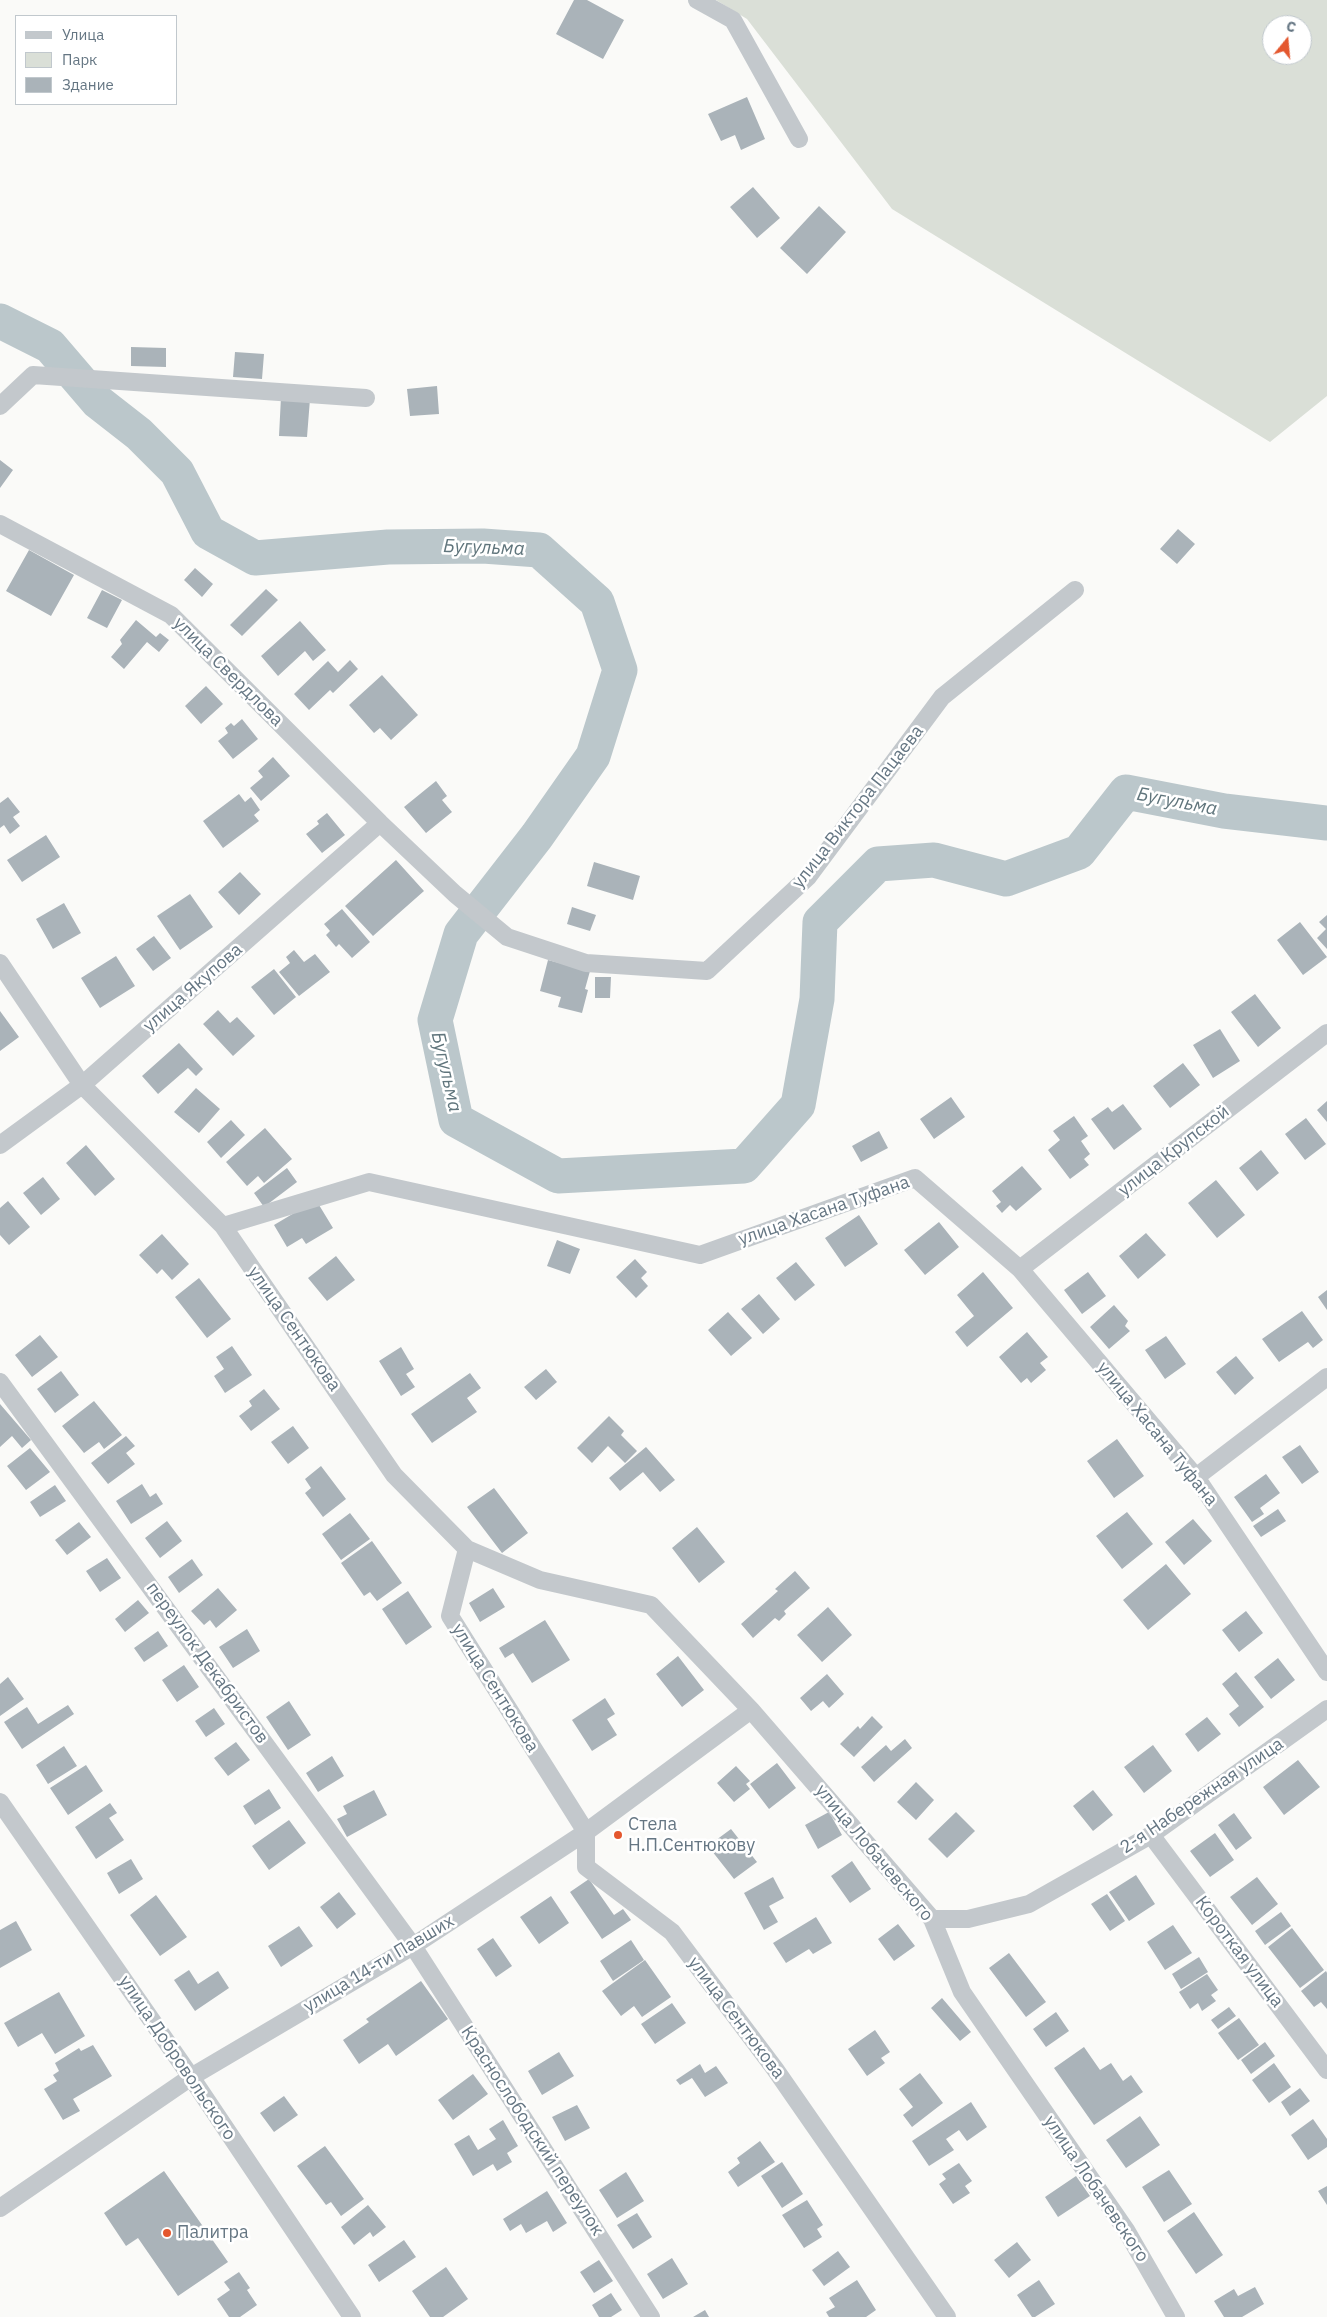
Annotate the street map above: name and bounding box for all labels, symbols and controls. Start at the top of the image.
legend [15,15,178,105]
north arrow [1262,15,1312,65]
text: С [1284,17,1298,37]
text: Улица [62,25,104,44]
text: Парк [62,50,97,69]
text: Здание [62,75,114,94]
water label: Бугульма [443,535,525,561]
street label: улица Свердлова [169,613,287,731]
street label: улица Виктора Пацаева [788,721,928,893]
water label: Бугульма [1135,783,1219,821]
street label: улица Якупова [139,939,247,1037]
water label: Бугульма [426,1030,466,1114]
street label: улица Крупской [1114,1101,1234,1201]
street label: улица Хасана Туфана [736,1172,912,1250]
street label: улица Сентюкова [243,1262,345,1396]
street label: улица Хасана Туфана [1092,1357,1222,1511]
street label: переулок Декабристов [141,1578,273,1748]
street label: улица Сентюкова [447,1620,543,1756]
street label: 2-я Набережная улица [1116,1733,1288,1859]
street label: улица Лобачевского [810,1780,938,1926]
place label: Стела Н.П.Сентюкову [628,1814,755,1856]
marker: Стела Н.П.Сентюкову [612,1829,624,1841]
street label: Короткая улица [1190,1892,1288,2012]
street label: улица 14-ти Павших [300,1911,458,2017]
street label: улица Сентюкова [683,1953,789,2083]
street label: улица Добровольского [114,1972,240,2144]
street label: Краснослободский переулок [456,2022,608,2240]
street label: улица Лобачевского [1039,2112,1153,2266]
place label: Палитра [177,2222,249,2244]
marker: Палитра [161,2227,173,2239]

